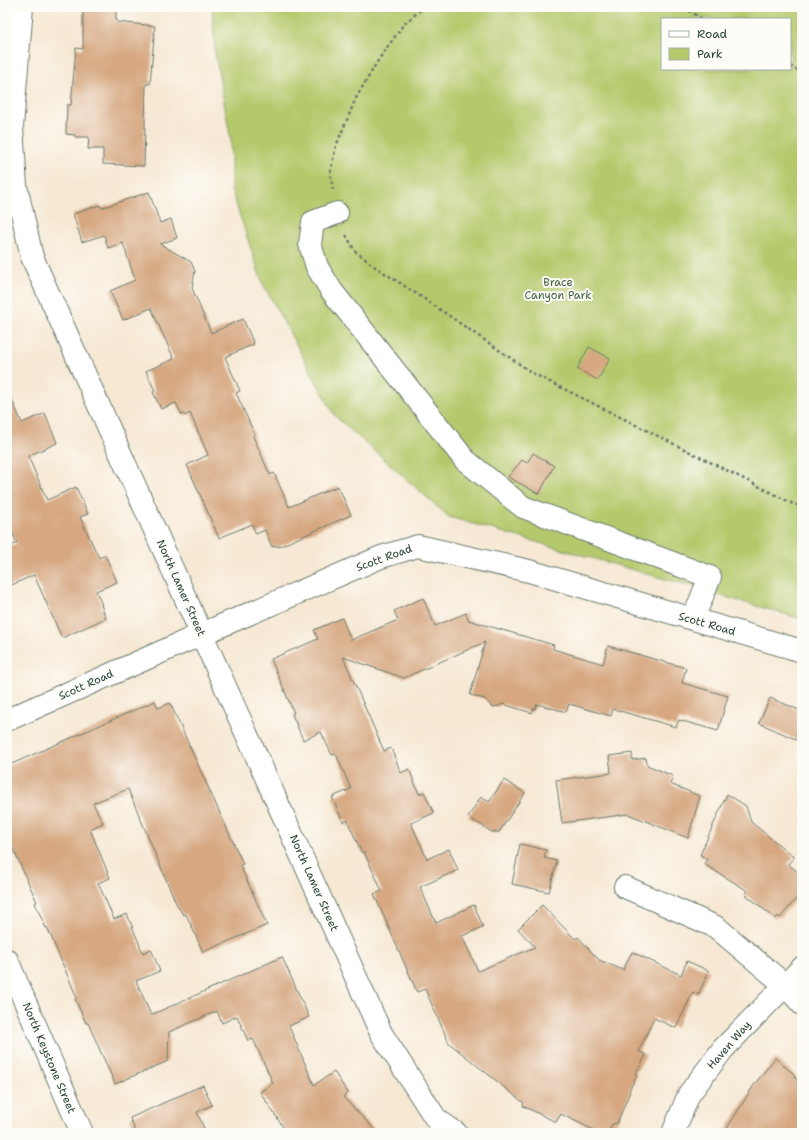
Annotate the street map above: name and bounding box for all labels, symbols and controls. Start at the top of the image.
legend [661,18,791,70]
text: Road [697,26,728,42]
text: Park [697,46,723,62]
park label: Brace Canyon Park [524,275,592,303]
street label: North Lamer Street [153,537,209,639]
street label: Scott Road [354,541,414,575]
street label: Scott Road [677,609,737,639]
street label: Scott Road [56,666,116,704]
street label: North Lamer Street [286,832,342,934]
street label: North Keystone Street [19,1000,79,1116]
street label: Haven Way [704,1018,754,1072]

